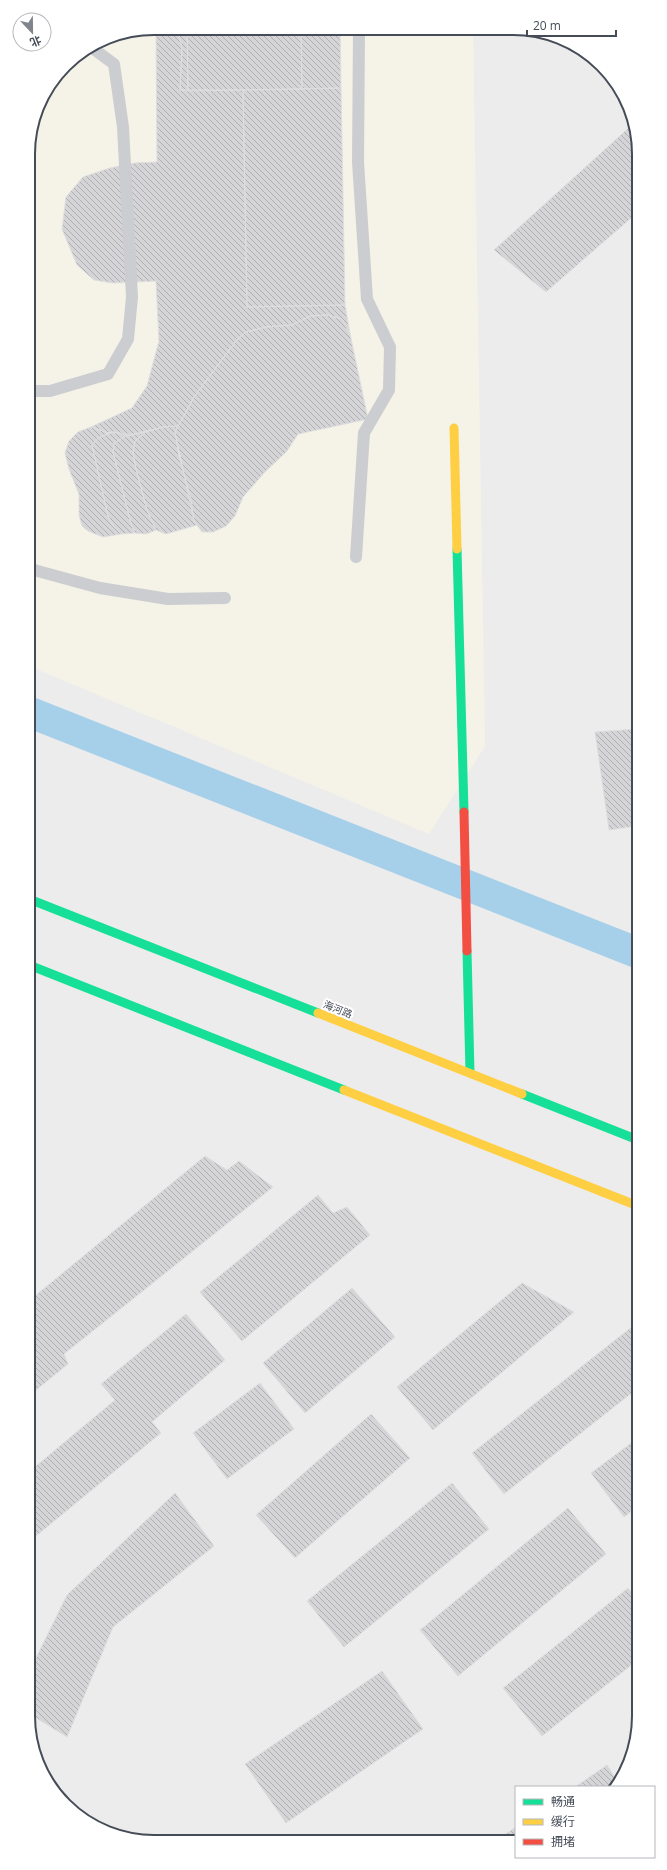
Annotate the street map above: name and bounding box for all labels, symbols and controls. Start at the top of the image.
north arrow [12,12,52,52]
scale bar [527,12,616,38]
text: 20 m [533,17,561,34]
text: 北 [28,33,44,51]
street label: 海河路 [321,997,355,1021]
legend [515,1786,655,1858]
text: 畅通 [551,1793,575,1810]
text: 缓行 [551,1813,575,1830]
text: 拥堵 [551,1833,575,1850]

